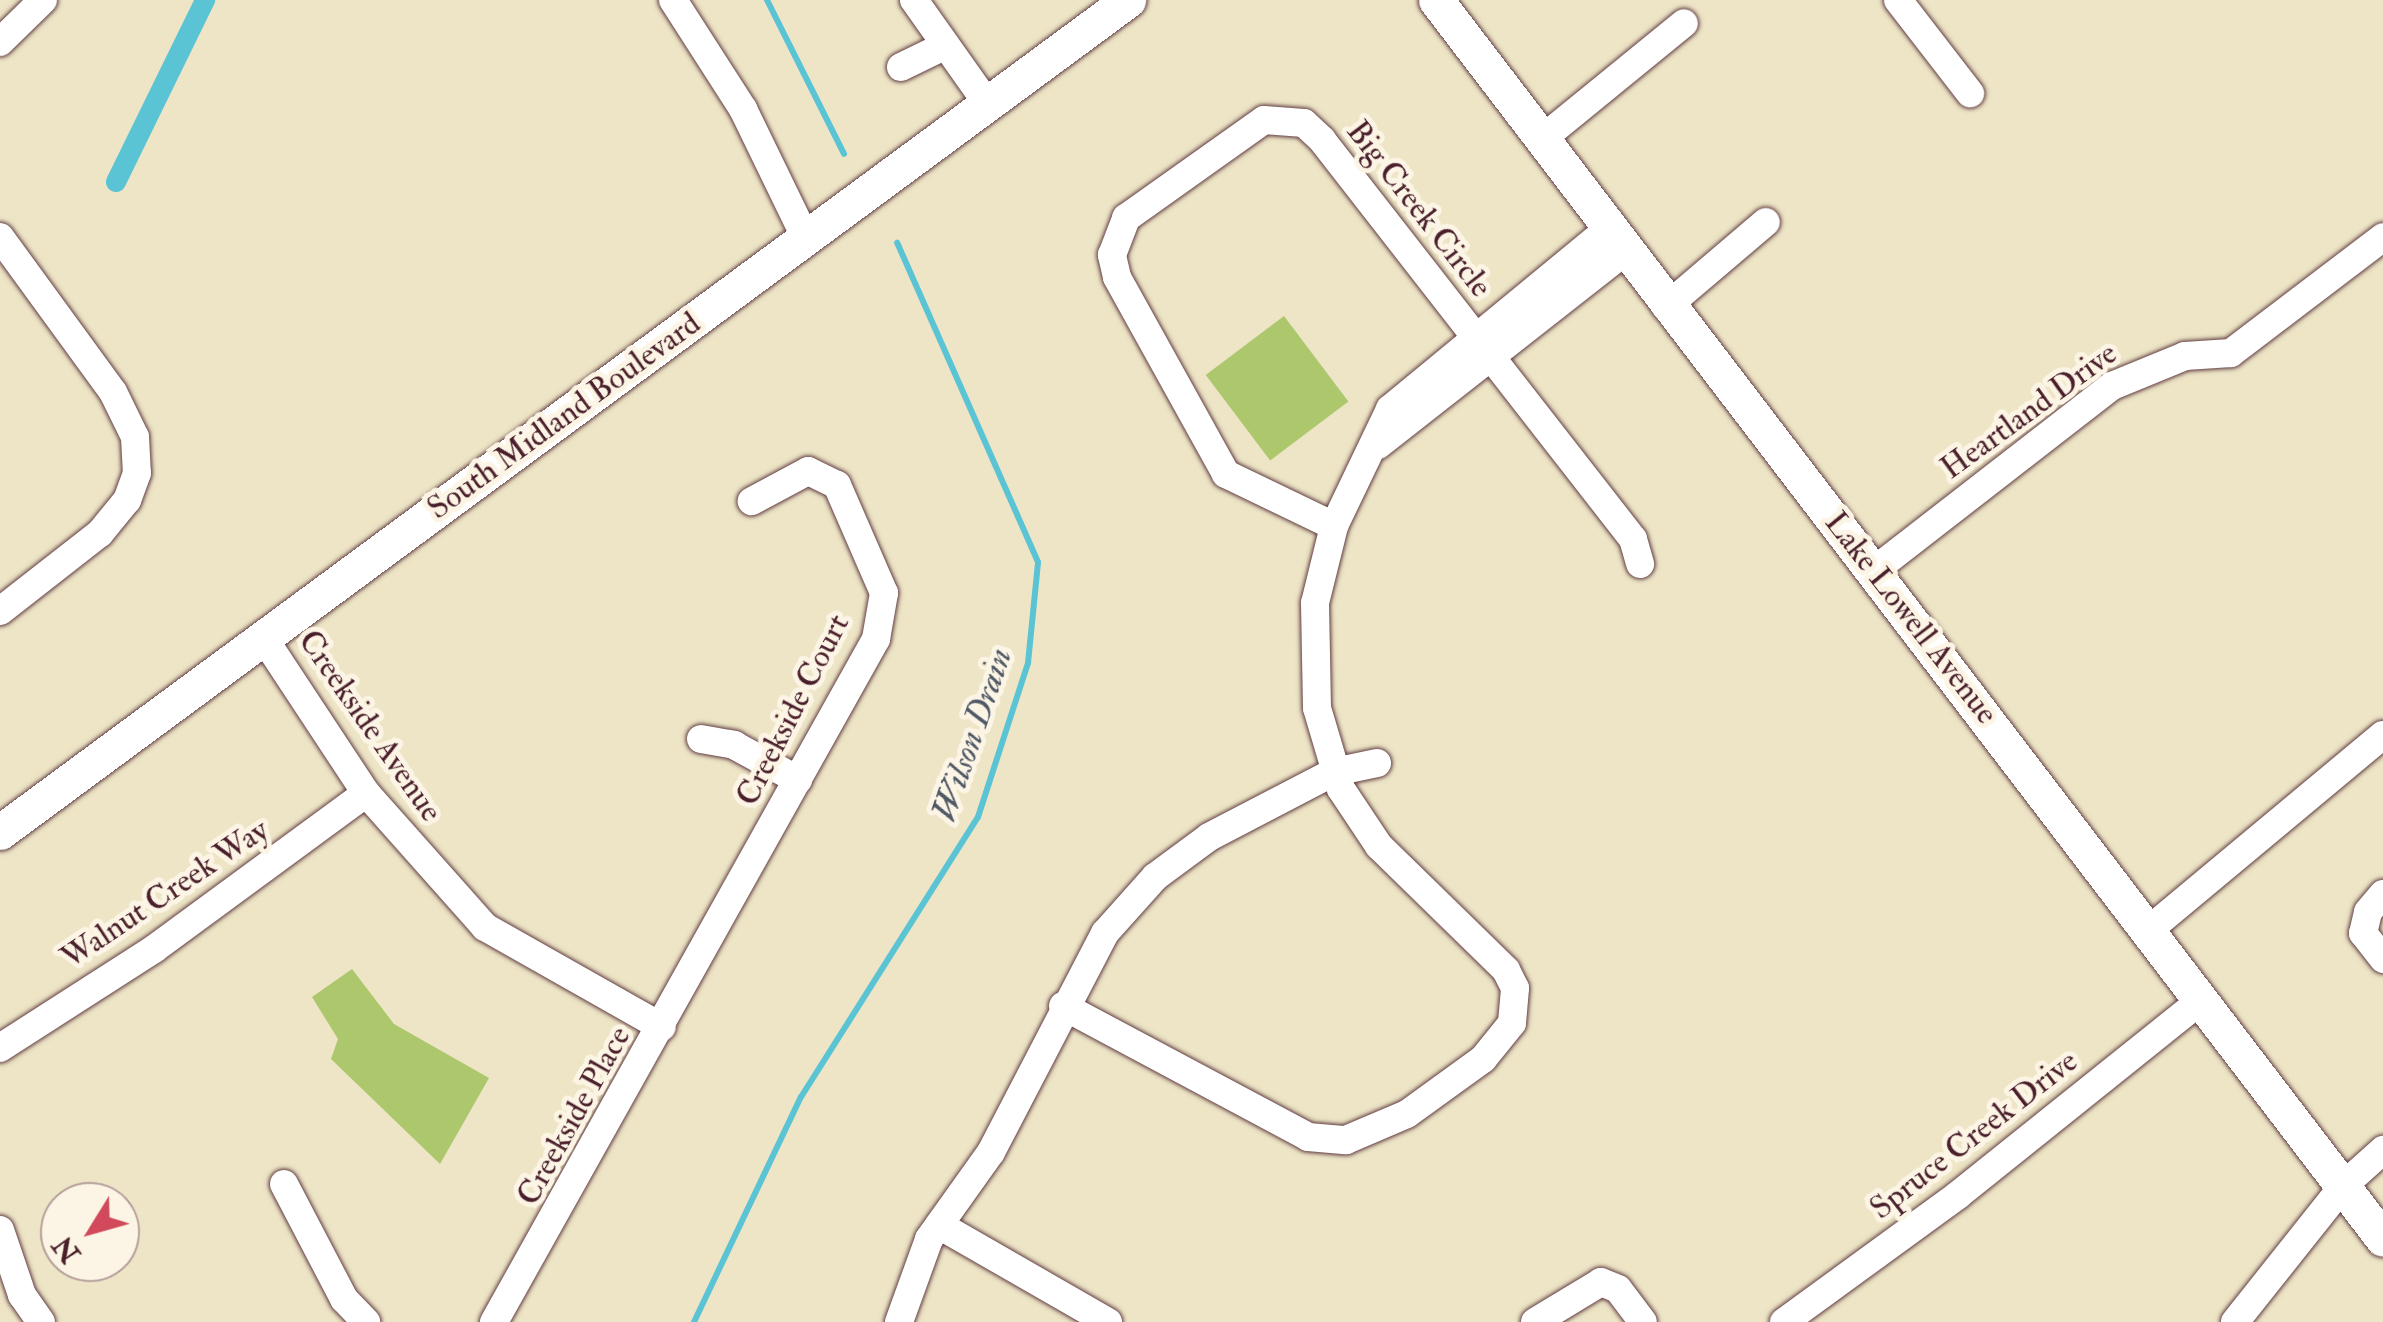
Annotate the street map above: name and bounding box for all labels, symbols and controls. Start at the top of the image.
street label: Big Creek Circle [1338,113,1500,305]
street label: South Midland Boulevard [420,304,708,528]
street label: Heartland Drive [1933,334,2125,488]
street label: Lake Lowell Avenue [1816,504,2006,732]
street label: Creekside Court [728,608,858,812]
street label: Creekside Avenue [290,623,450,829]
water label: Wilson Drain [923,643,1021,827]
street label: Walnut Creek Way [54,811,276,977]
street label: Creekside Place [509,1020,639,1212]
street label: Spruce Creek Drive [1863,1042,2085,1228]
north arrow [40,1182,140,1282]
text: N [46,1229,89,1270]

